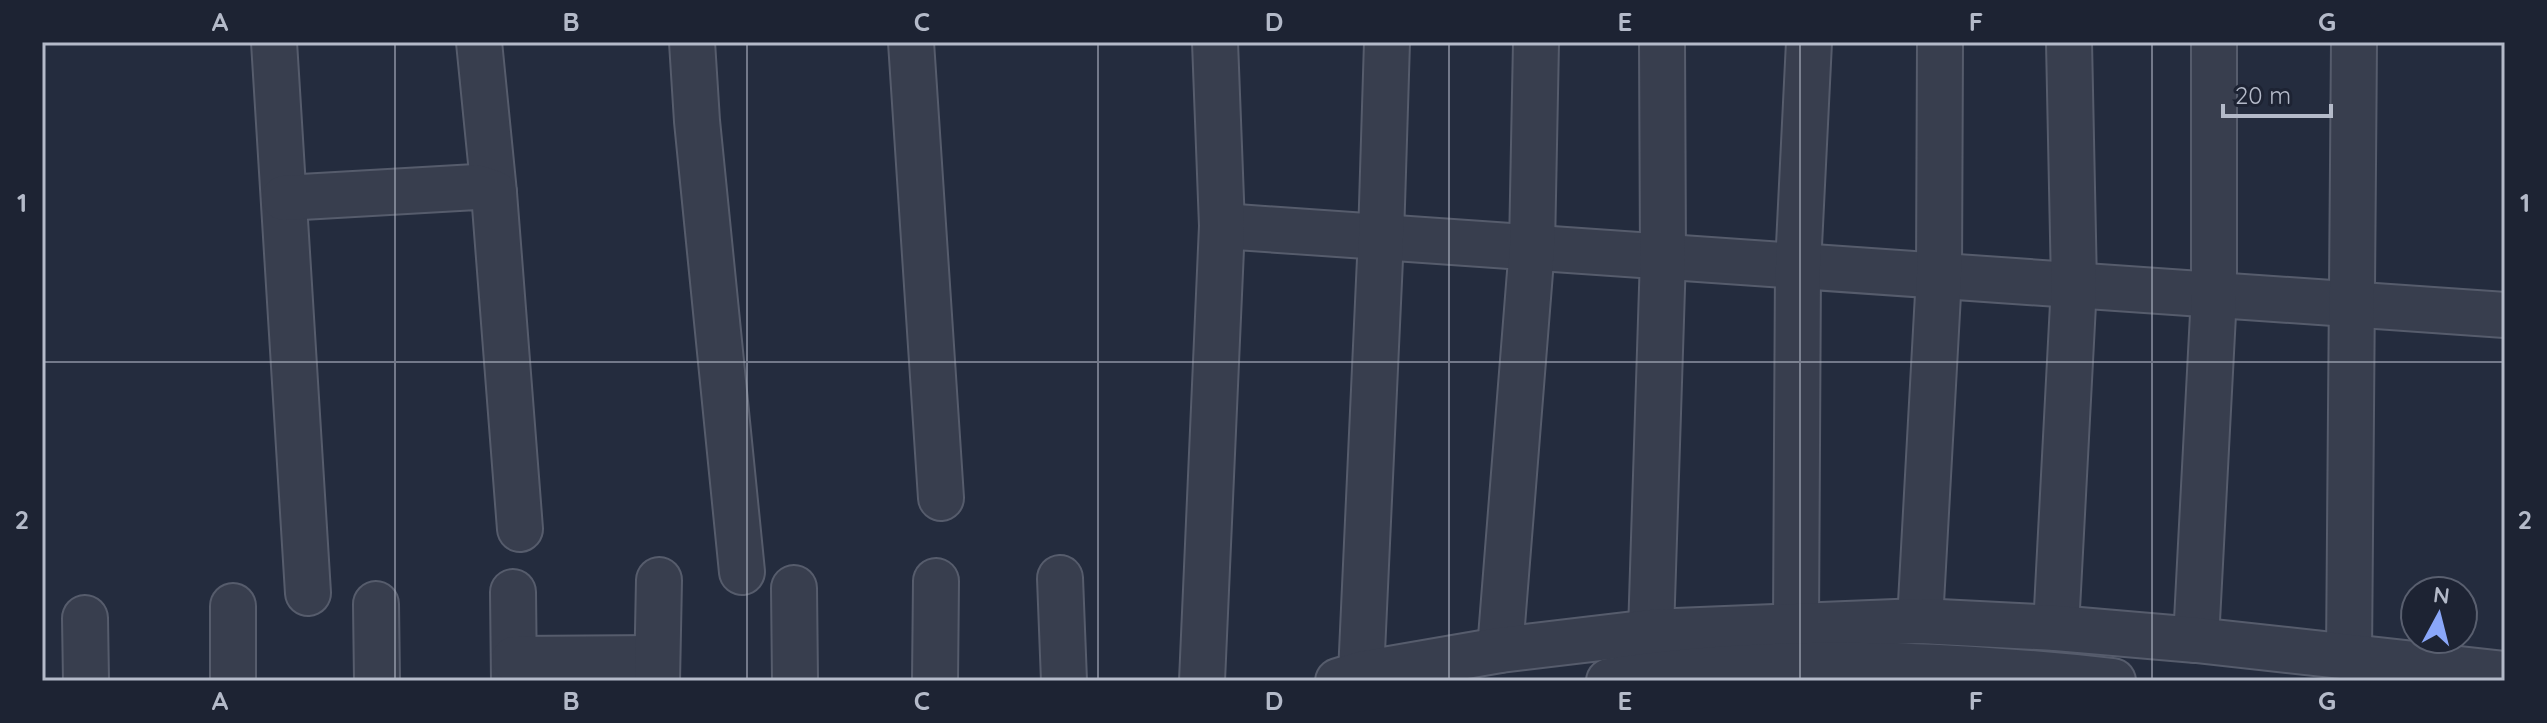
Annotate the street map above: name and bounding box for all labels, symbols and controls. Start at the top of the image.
text: A [212,5,229,38]
text: B [562,5,580,38]
text: C [914,5,930,38]
text: D [1265,5,1283,38]
text: E [1618,5,1632,38]
text: F [1969,5,1983,38]
text: G [2318,5,2336,38]
scale bar [2223,68,2331,118]
text: 20 m [2235,80,2291,110]
text: 1 [17,186,27,219]
text: 1 [2520,186,2530,219]
text: 2 [15,503,29,536]
text: 2 [2518,503,2532,536]
north arrow [2399,575,2479,655]
text: N [2432,580,2451,610]
text: A [212,684,229,717]
text: B [562,684,580,717]
text: C [914,684,930,717]
text: D [1265,684,1283,717]
text: E [1618,684,1632,717]
text: F [1969,684,1983,717]
text: G [2318,684,2336,717]

